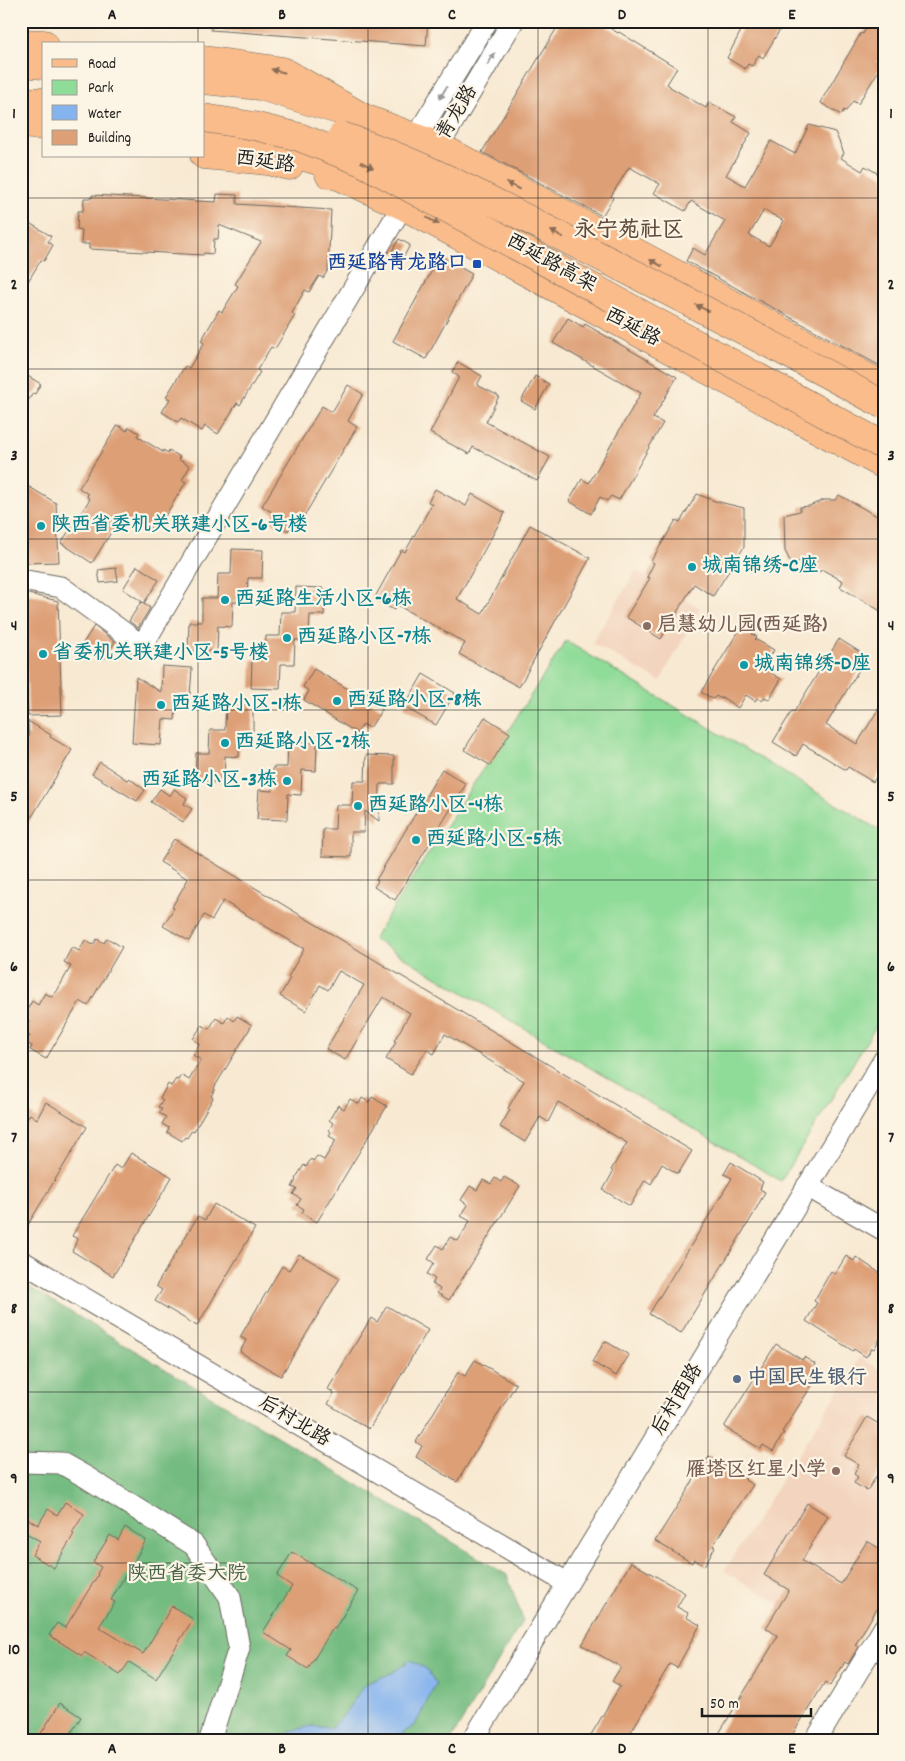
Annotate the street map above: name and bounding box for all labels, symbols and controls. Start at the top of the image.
text: A [108,4,117,27]
text: B [278,4,286,27]
text: C [448,4,456,27]
text: D [618,4,627,27]
text: E [788,4,796,27]
legend [42,42,205,158]
one-way arrow [486,53,495,66]
text: Road [88,54,116,76]
one-way arrow [271,67,286,75]
text: Park [88,78,114,100]
street label: 青龙路 [431,79,486,146]
one-way arrow [439,86,448,99]
text: 1 [12,103,16,126]
text: 1 [889,103,893,126]
text: Water [88,104,122,126]
text: Building [88,128,131,150]
street label: 西延路 [233,145,298,181]
one-way arrow [360,161,375,169]
one-way arrow [506,182,520,190]
district label: 永宁苑社区 [574,216,684,247]
one-way arrow [425,217,440,225]
street label: 西延路高架 [500,228,602,300]
one-way arrow [550,230,564,238]
place label: 西延路青龙路口 [327,250,467,278]
marker: 西延路青龙路口 [471,258,483,270]
one-way arrow [649,259,664,267]
text: 2 [11,274,18,297]
text: 2 [888,274,895,297]
street label: 西延路 [599,302,666,355]
one-way arrow [695,304,709,312]
text: 3 [10,445,18,468]
text: 3 [887,445,895,468]
place label: 陕西省委机关联建小区-6号楼 [51,512,308,540]
marker: 陕西省委机关联建小区-6号楼 [35,520,47,532]
place label: 城南锦绣-C座 [702,553,819,581]
marker: 城南锦绣-C座 [686,561,698,573]
place label: 西延路生活小区-6栋 [235,586,412,614]
marker: 西延路生活小区-6栋 [219,594,231,606]
place label: 启慧幼儿园(西延路) [657,612,827,640]
text: 4 [11,615,17,638]
text: 4 [888,615,894,638]
marker: 启慧幼儿园(西延路) [641,620,653,632]
place label: 西延路小区-7栋 [297,624,432,652]
marker: 西延路小区-7栋 [281,632,293,644]
place label: 省委机关联建小区-5号楼 [53,640,269,668]
marker: 省委机关联建小区-5号楼 [37,648,49,660]
place label: 城南锦绣-D座 [754,651,871,679]
marker: 城南锦绣-D座 [738,659,750,671]
place label: 西延路小区-8栋 [347,687,482,715]
place label: 西延路小区-1栋 [171,691,302,719]
marker: 西延路小区-8栋 [331,695,343,707]
marker: 西延路小区-1栋 [155,699,167,711]
place label: 西延路小区-2栋 [235,729,371,757]
marker: 西延路小区-2栋 [219,737,231,749]
place label: 西延路小区-3栋 [141,767,277,795]
marker: 西延路小区-3栋 [281,775,293,787]
text: 5 [10,786,18,809]
text: 5 [887,786,895,809]
place label: 西延路小区-4栋 [368,792,503,820]
marker: 西延路小区-4栋 [352,800,364,812]
place label: 西延路小区-5栋 [426,826,562,854]
marker: 西延路小区-5栋 [410,834,422,846]
text: 6 [10,956,18,979]
text: 6 [887,956,895,979]
text: 7 [11,1127,17,1150]
text: 7 [888,1127,894,1150]
text: 8 [11,1298,18,1321]
text: 8 [888,1298,895,1321]
street label: 后村西路 [645,1358,711,1441]
place label: 中国民生银行 [747,1365,867,1393]
marker: 中国民生银行 [731,1373,743,1385]
street label: 后村北路 [253,1389,336,1455]
place label: 雁塔区红星小学 [686,1457,826,1485]
marker: 雁塔区红星小学 [830,1465,842,1477]
text: 9 [10,1468,18,1491]
text: 9 [887,1468,895,1491]
park label: 陕西省委大院 [127,1561,247,1589]
text: 10 [8,1639,20,1662]
text: 10 [885,1639,897,1662]
scale bar [702,1686,811,1718]
text: 50 m [710,1694,739,1716]
text: A [108,1738,117,1761]
text: B [278,1738,286,1761]
text: C [448,1738,456,1761]
text: D [618,1738,627,1761]
text: E [788,1738,796,1761]

